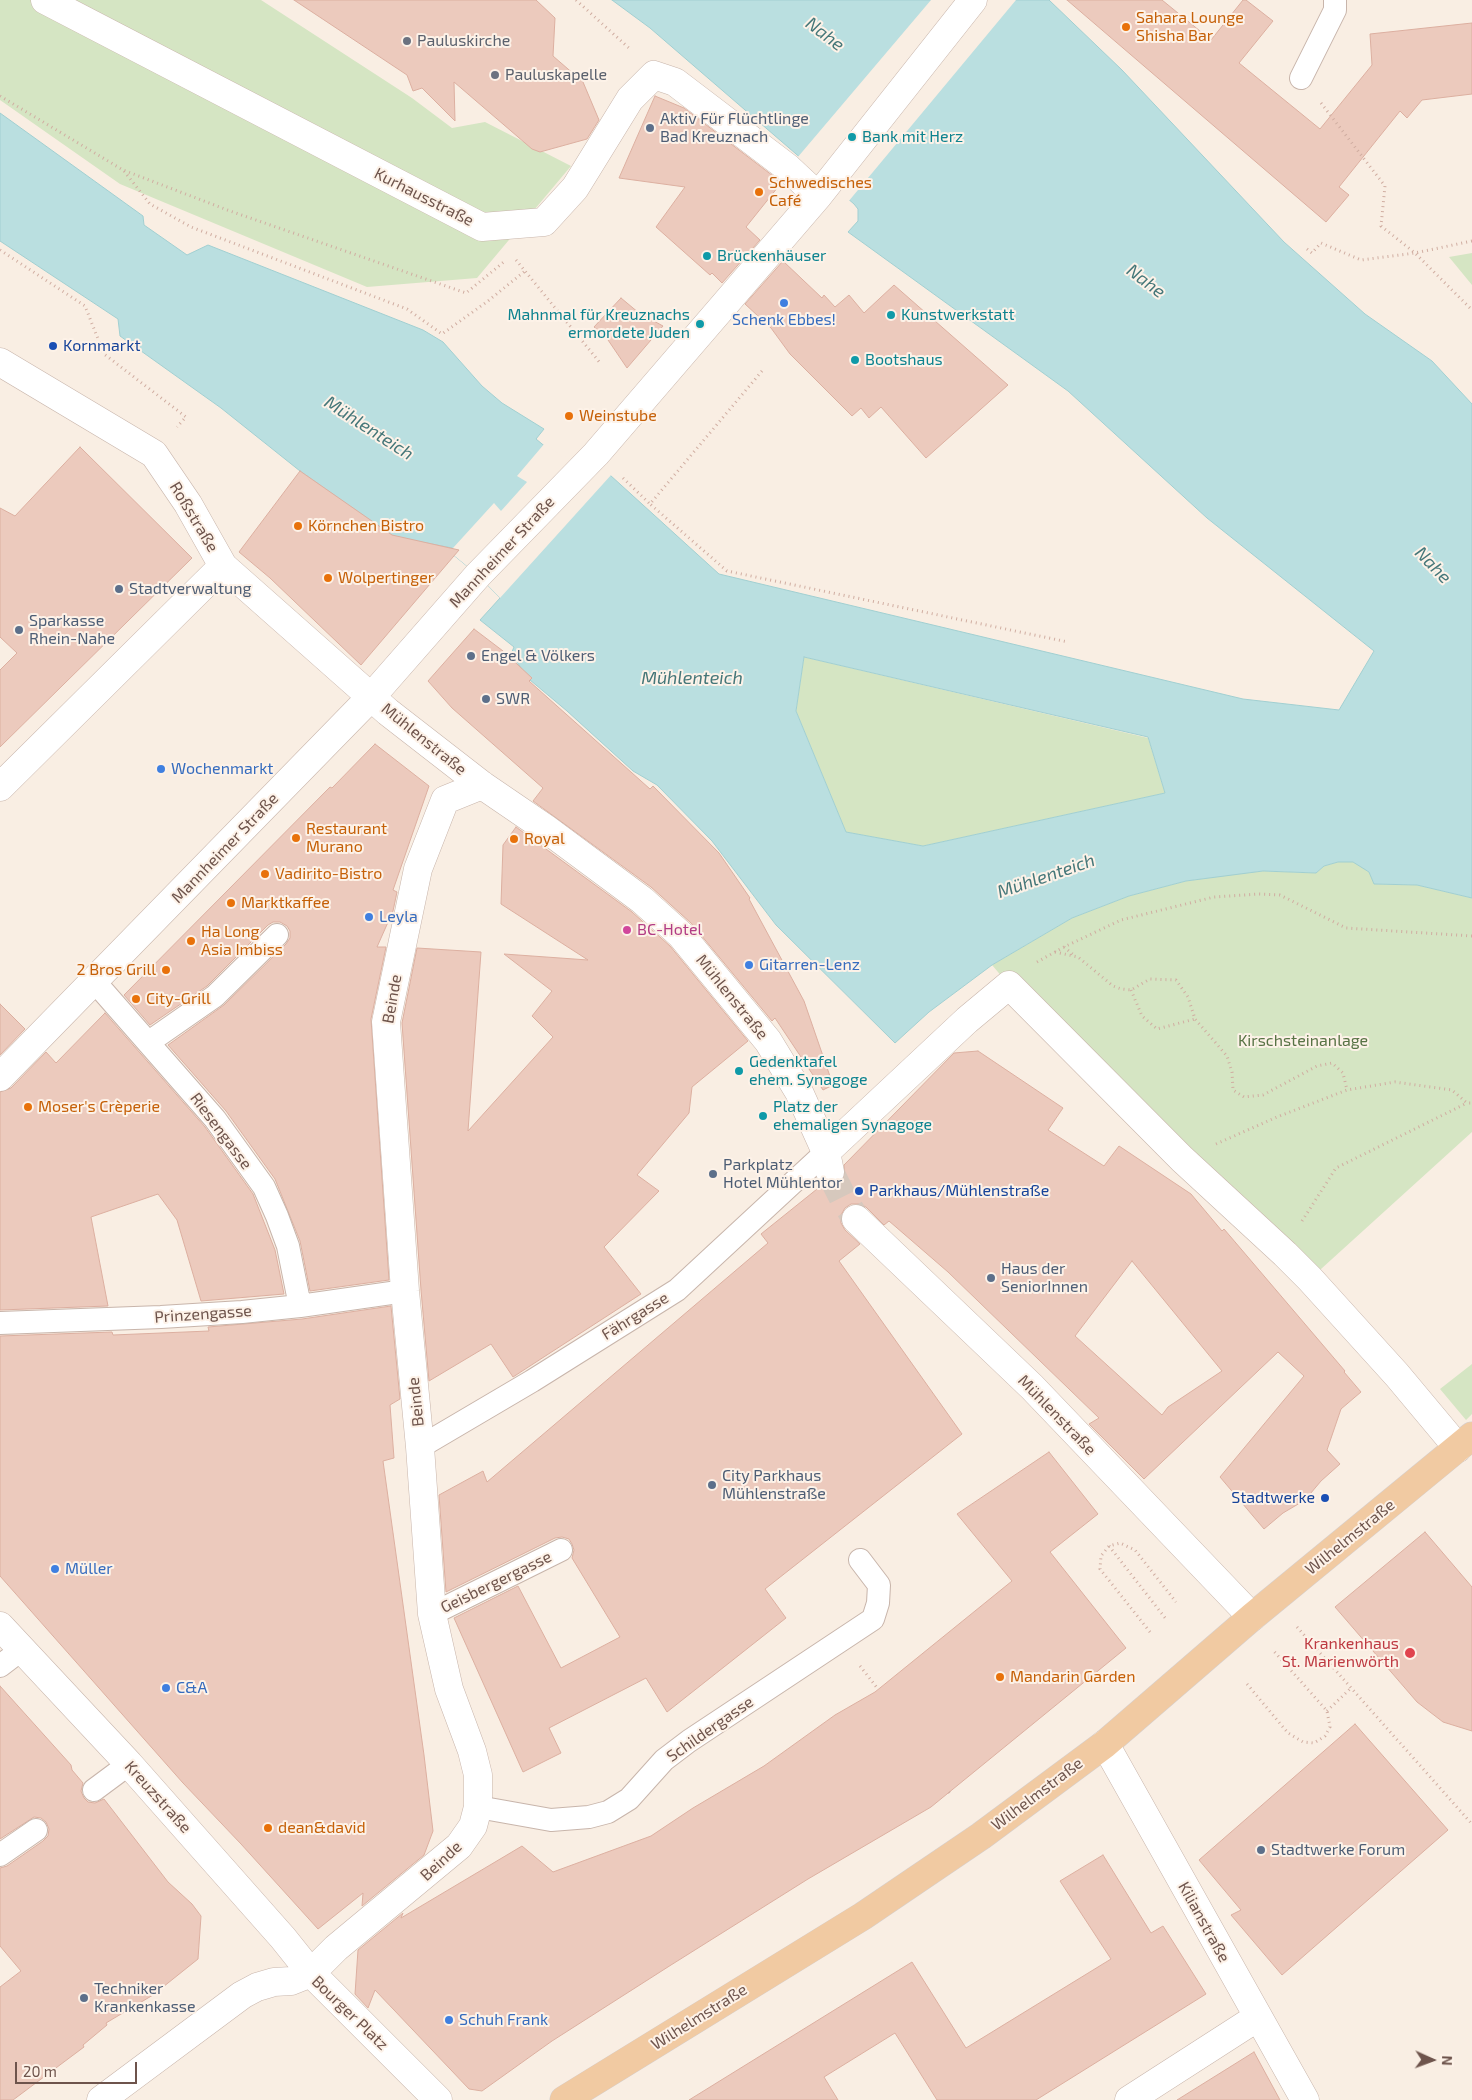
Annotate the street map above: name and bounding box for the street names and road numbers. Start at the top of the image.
street label: Kurhausstraße [371,164,477,230]
street label: Roßstraße [166,478,222,556]
street label: Mannheimer Straße [445,492,559,612]
street label: Mühlenstraße [378,699,470,779]
street label: Mannheimer Straße [168,789,282,907]
street label: Mühlenstraße [692,951,772,1043]
street label: Beinde [378,973,406,1025]
street label: Riesengasse [186,1089,256,1173]
street label: Fährgasse [598,1288,672,1344]
street label: Prinzengasse [154,1301,252,1327]
street label: Mühlenstraße [1014,1371,1100,1459]
street label: Beinde [404,1376,428,1428]
street label: Wilhelmstraße [1301,1495,1399,1579]
street label: Geisbergergasse [437,1547,555,1617]
street label: Schildergasse [663,1692,757,1766]
street label: Wilhelmstraße [988,1753,1086,1835]
street label: Kreuzstraße [121,1757,195,1837]
street label: Beinde [416,1837,466,1885]
street label: Kilianstraße [1174,1878,1234,1966]
street label: Bourger Platz [308,1972,392,2054]
street label: Wilhelmstraße [648,1980,750,2054]

